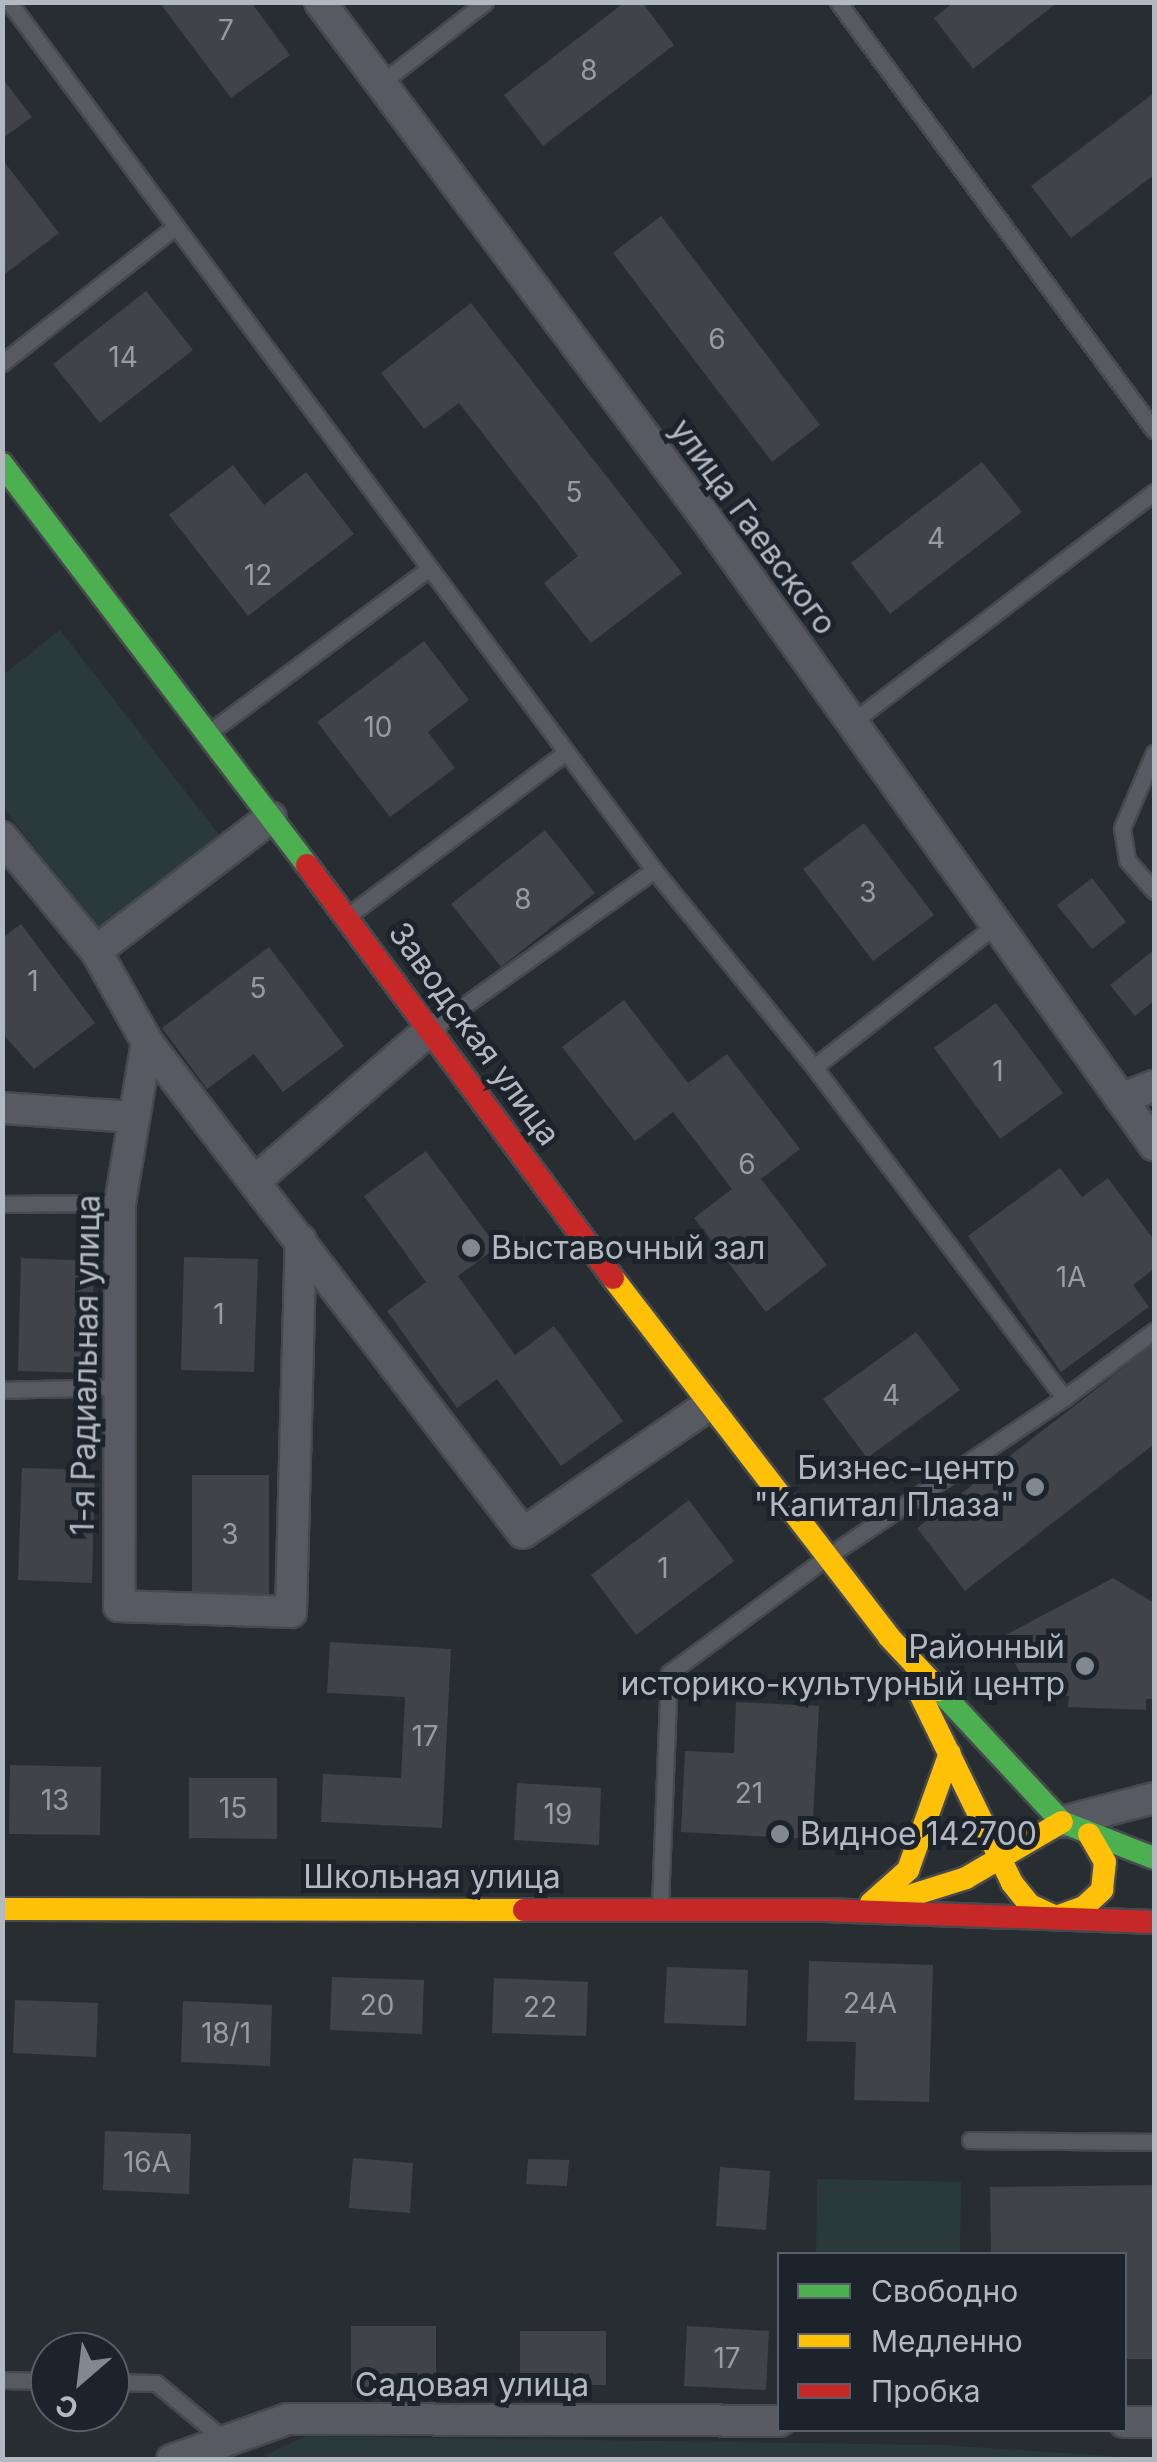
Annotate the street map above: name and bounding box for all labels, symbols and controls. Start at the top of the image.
house number: 7 [218,13,234,47]
house number: 8 [580,53,598,87]
house number: 6 [708,322,726,356]
house number: 14 [108,340,138,374]
street label: улица Гаевского [662,412,844,642]
house number: 5 [565,475,583,509]
house number: 4 [927,521,945,555]
house number: 12 [244,558,272,592]
house number: 10 [363,710,393,744]
house number: 3 [859,875,877,909]
house number: 8 [514,882,532,916]
street label: Заводская улица [380,915,568,1153]
house number: 1 [27,964,39,998]
house number: 5 [249,971,267,1005]
house number: 1 [992,1054,1004,1088]
house number: 6 [738,1147,756,1181]
street label: 1-я Радиальная улица [64,1194,108,1536]
place label: Выставочный зал [491,1229,765,1267]
marker: Выставочный зал [460,1237,482,1259]
house number: 1А [1056,1260,1086,1294]
house number: 1 [213,1297,225,1331]
house number: 4 [882,1378,900,1412]
place label: Бизнес-центр "Капитал Плаза" [754,1450,1015,1525]
marker: Бизнес-центр "Капитал Плаза" [1024,1476,1046,1498]
house number: 3 [221,1517,239,1551]
house number: 1 [657,1551,669,1585]
place label: Районный историко-культурный центр [621,1629,1065,1704]
marker: Районный историко-культурный центр [1074,1655,1096,1677]
house number: 17 [411,1719,439,1753]
house number: 21 [735,1776,763,1810]
house number: 13 [41,1783,69,1817]
house number: 15 [219,1791,247,1825]
house number: 19 [544,1797,572,1831]
place label: Видное 142700 [800,1815,1037,1853]
marker: Видное 142700 [769,1823,791,1845]
street label: Школьная улица [303,1858,561,1896]
house number: 24А [843,1986,897,2020]
house number: 20 [360,1988,394,2022]
house number: 22 [523,1990,557,2024]
house number: 18/1 [201,2016,251,2050]
house number: 16А [123,2145,171,2179]
legend [777,2252,1127,2432]
text: Свободно [871,2273,1018,2309]
text: Медленно [871,2323,1023,2359]
north arrow [30,2332,130,2432]
house number: 17 [713,2341,741,2375]
street label: Садовая улица [355,2366,589,2404]
text: Пробка [871,2373,981,2409]
text: С [50,2387,84,2427]

